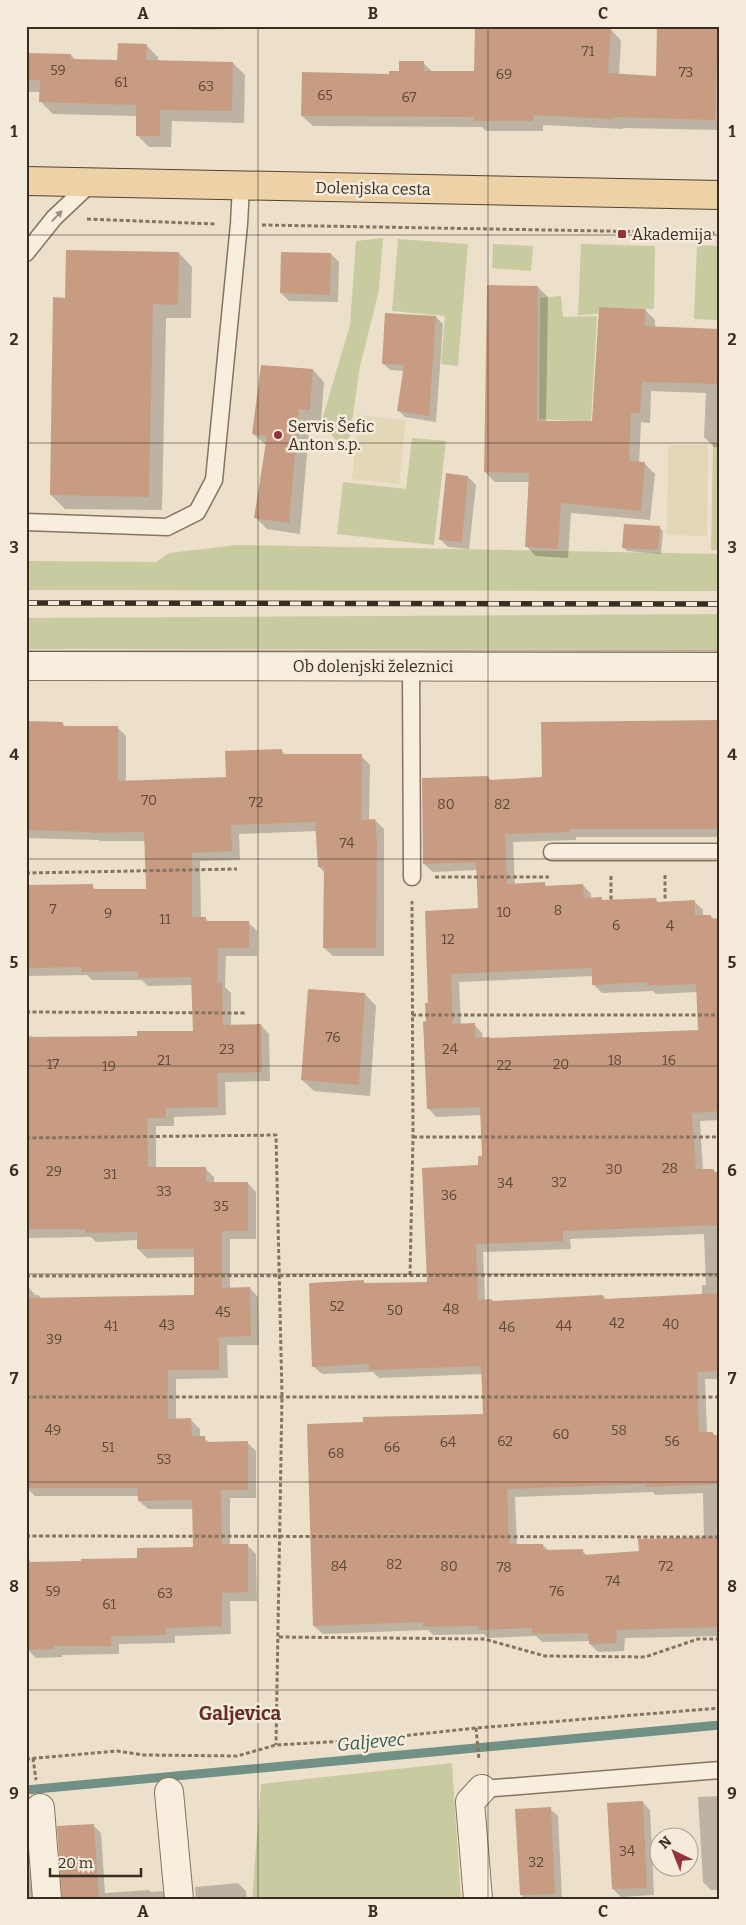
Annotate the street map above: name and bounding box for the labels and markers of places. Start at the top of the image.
place label: Akademija [632,225,712,244]
marker: Akademija [616,228,628,240]
place label: Servis Šefic Anton s.p. [288,416,374,454]
marker: Servis Šefic Anton s.p. [272,429,284,441]

